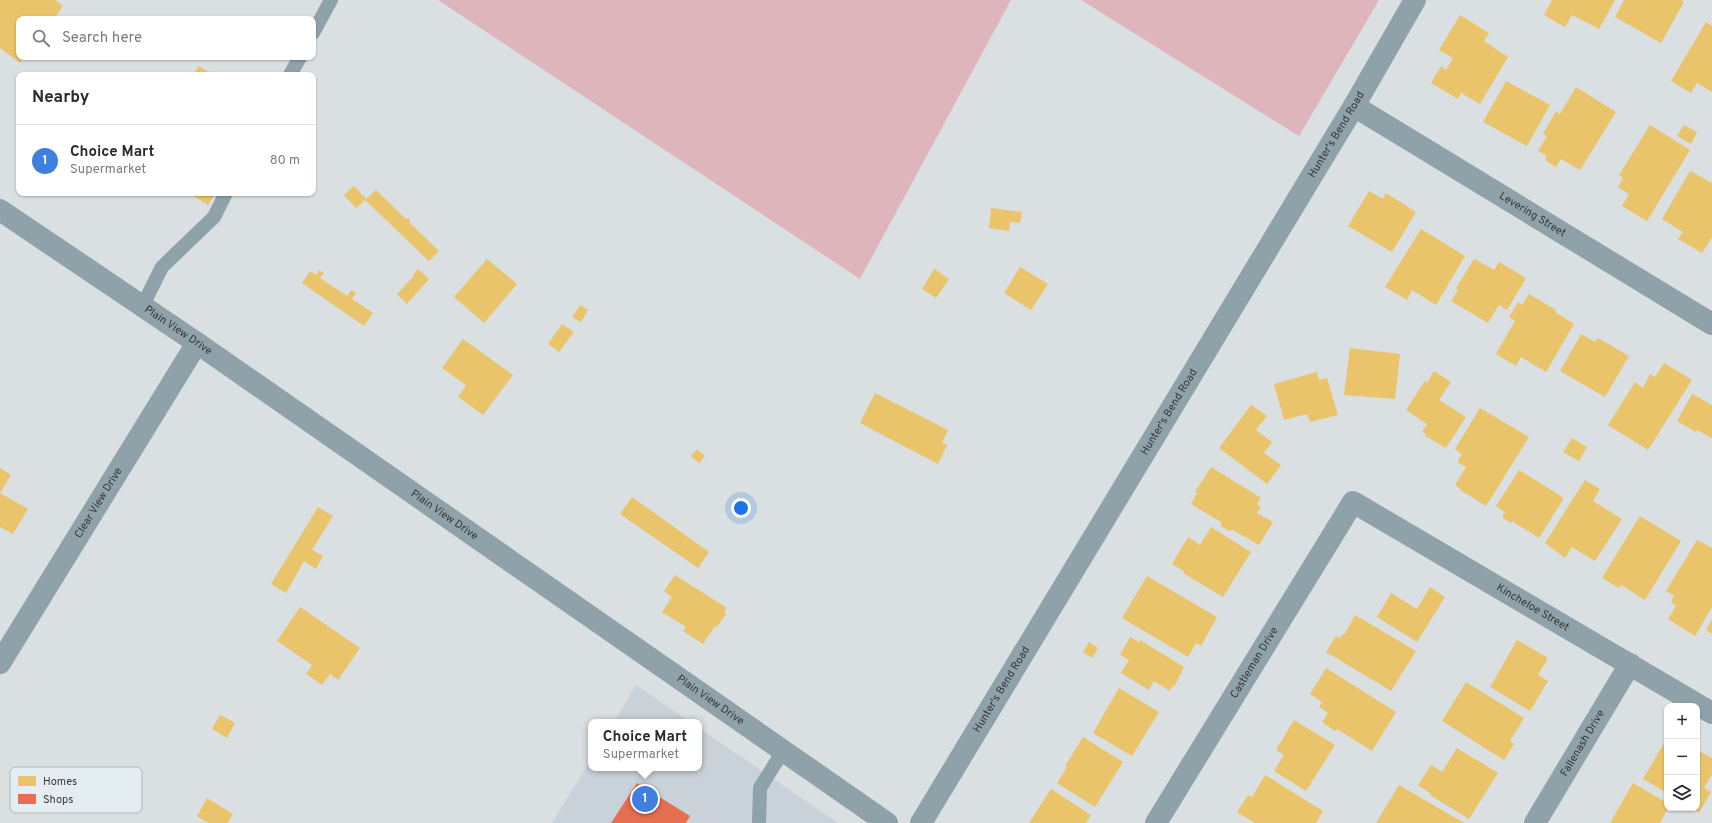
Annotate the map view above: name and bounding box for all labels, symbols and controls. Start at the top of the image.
search box [16,16,316,60]
icon: search [30,27,52,49]
text: Search here [62,29,142,48]
text: Nearby [32,87,89,109]
street label: Hunter's Bend Road [1305,89,1368,181]
text: Choice Mart [70,143,154,162]
text: 1 [42,153,48,169]
text: 80 m [270,153,300,169]
text: Supermarket [70,162,146,178]
street label: Levering Street [1496,189,1569,240]
street label: Plain View Drive [141,302,215,358]
street label: Hunter's Bend Road [1138,366,1201,458]
street label: Clear View Drive [71,465,126,541]
street label: Plain View Drive [408,487,481,543]
your location [731,498,751,518]
street label: Kincheloe Street [1494,581,1572,634]
street label: Castleman Drive [1227,625,1282,701]
street label: Hunter's Bend Road [970,644,1033,735]
street label: Plain View Drive [674,672,747,728]
map controls [1664,703,1700,811]
button: + [1664,703,1700,739]
street label: Fallenash Drive [1557,707,1608,779]
popup [588,719,702,771]
text: Choice Mart [603,728,687,747]
button: − [1664,739,1700,775]
text: Supermarket [603,747,679,763]
legend [10,767,142,813]
text: Homes [43,775,77,789]
button: layers [1664,775,1700,811]
pin: 1 [632,784,658,814]
text: Shops [43,793,73,807]

